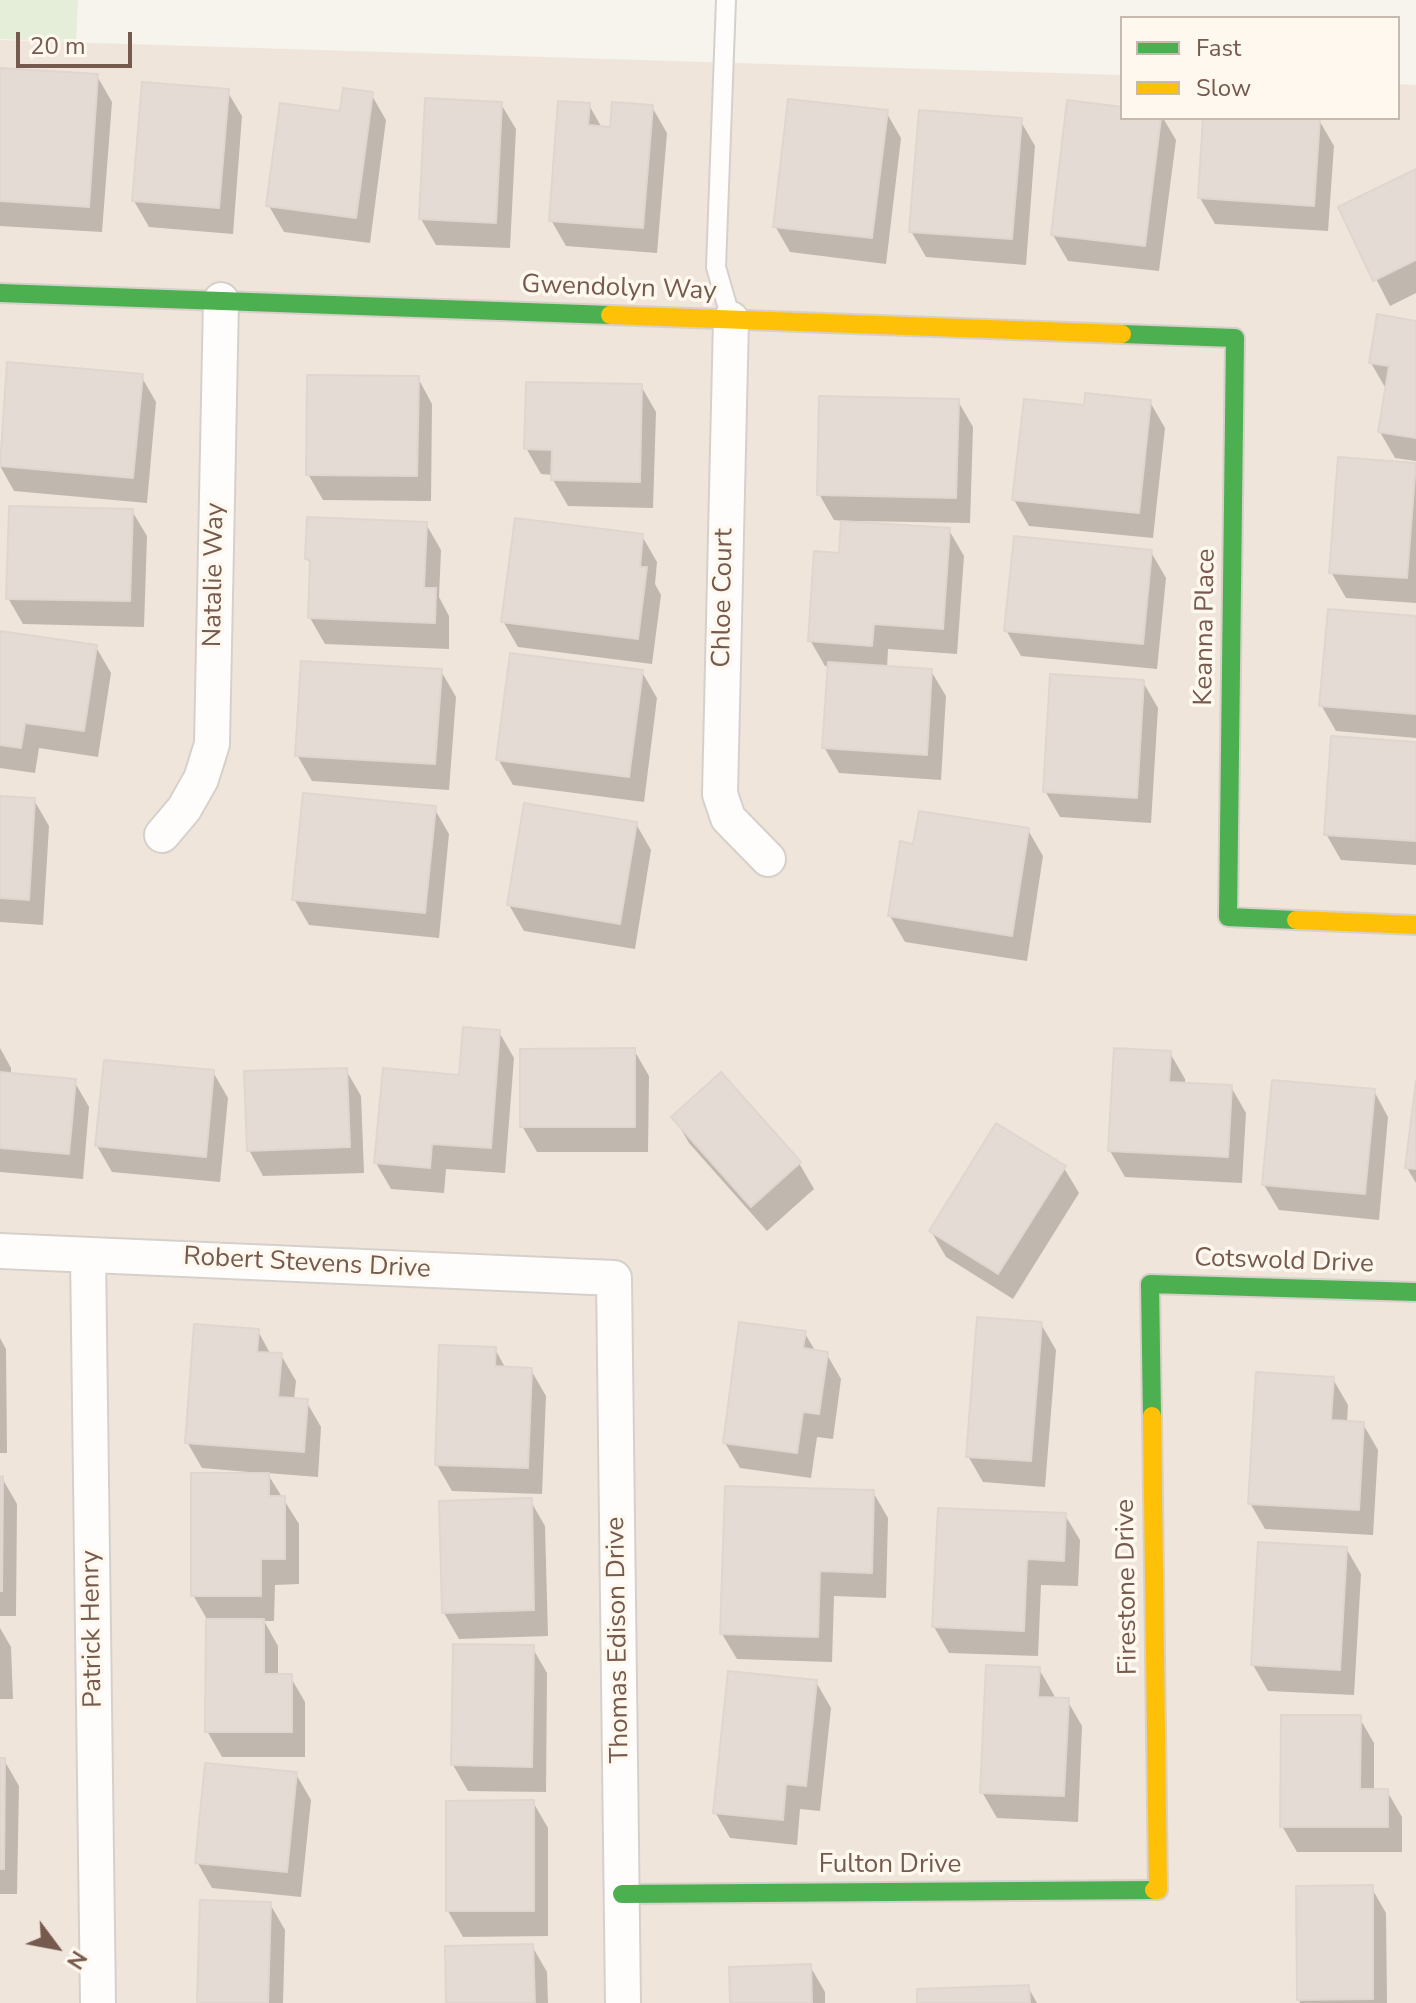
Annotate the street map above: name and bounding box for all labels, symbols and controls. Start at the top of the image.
scale bar [20,16,136,66]
legend [1120,16,1400,120]
text: 20 m [30,30,86,62]
text: Fast [1196,32,1241,64]
text: Slow [1196,72,1251,104]
street label: Gwendolyn Way [521,270,717,308]
street label: Natalie Way [198,503,232,647]
street label: Chloe Court [707,528,741,668]
street label: Keanna Place [1189,548,1223,706]
street label: Robert Stevens Drive [183,1242,431,1286]
street label: Cotswold Drive [1194,1243,1374,1281]
street label: Firestone Drive [1111,1499,1145,1675]
street label: Thomas Edison Drive [601,1517,637,1763]
street label: Patrick Henry [76,1550,110,1708]
street label: Fulton Drive [819,1850,961,1882]
north arrow [16,1907,96,1987]
text: N [59,1945,93,1975]

